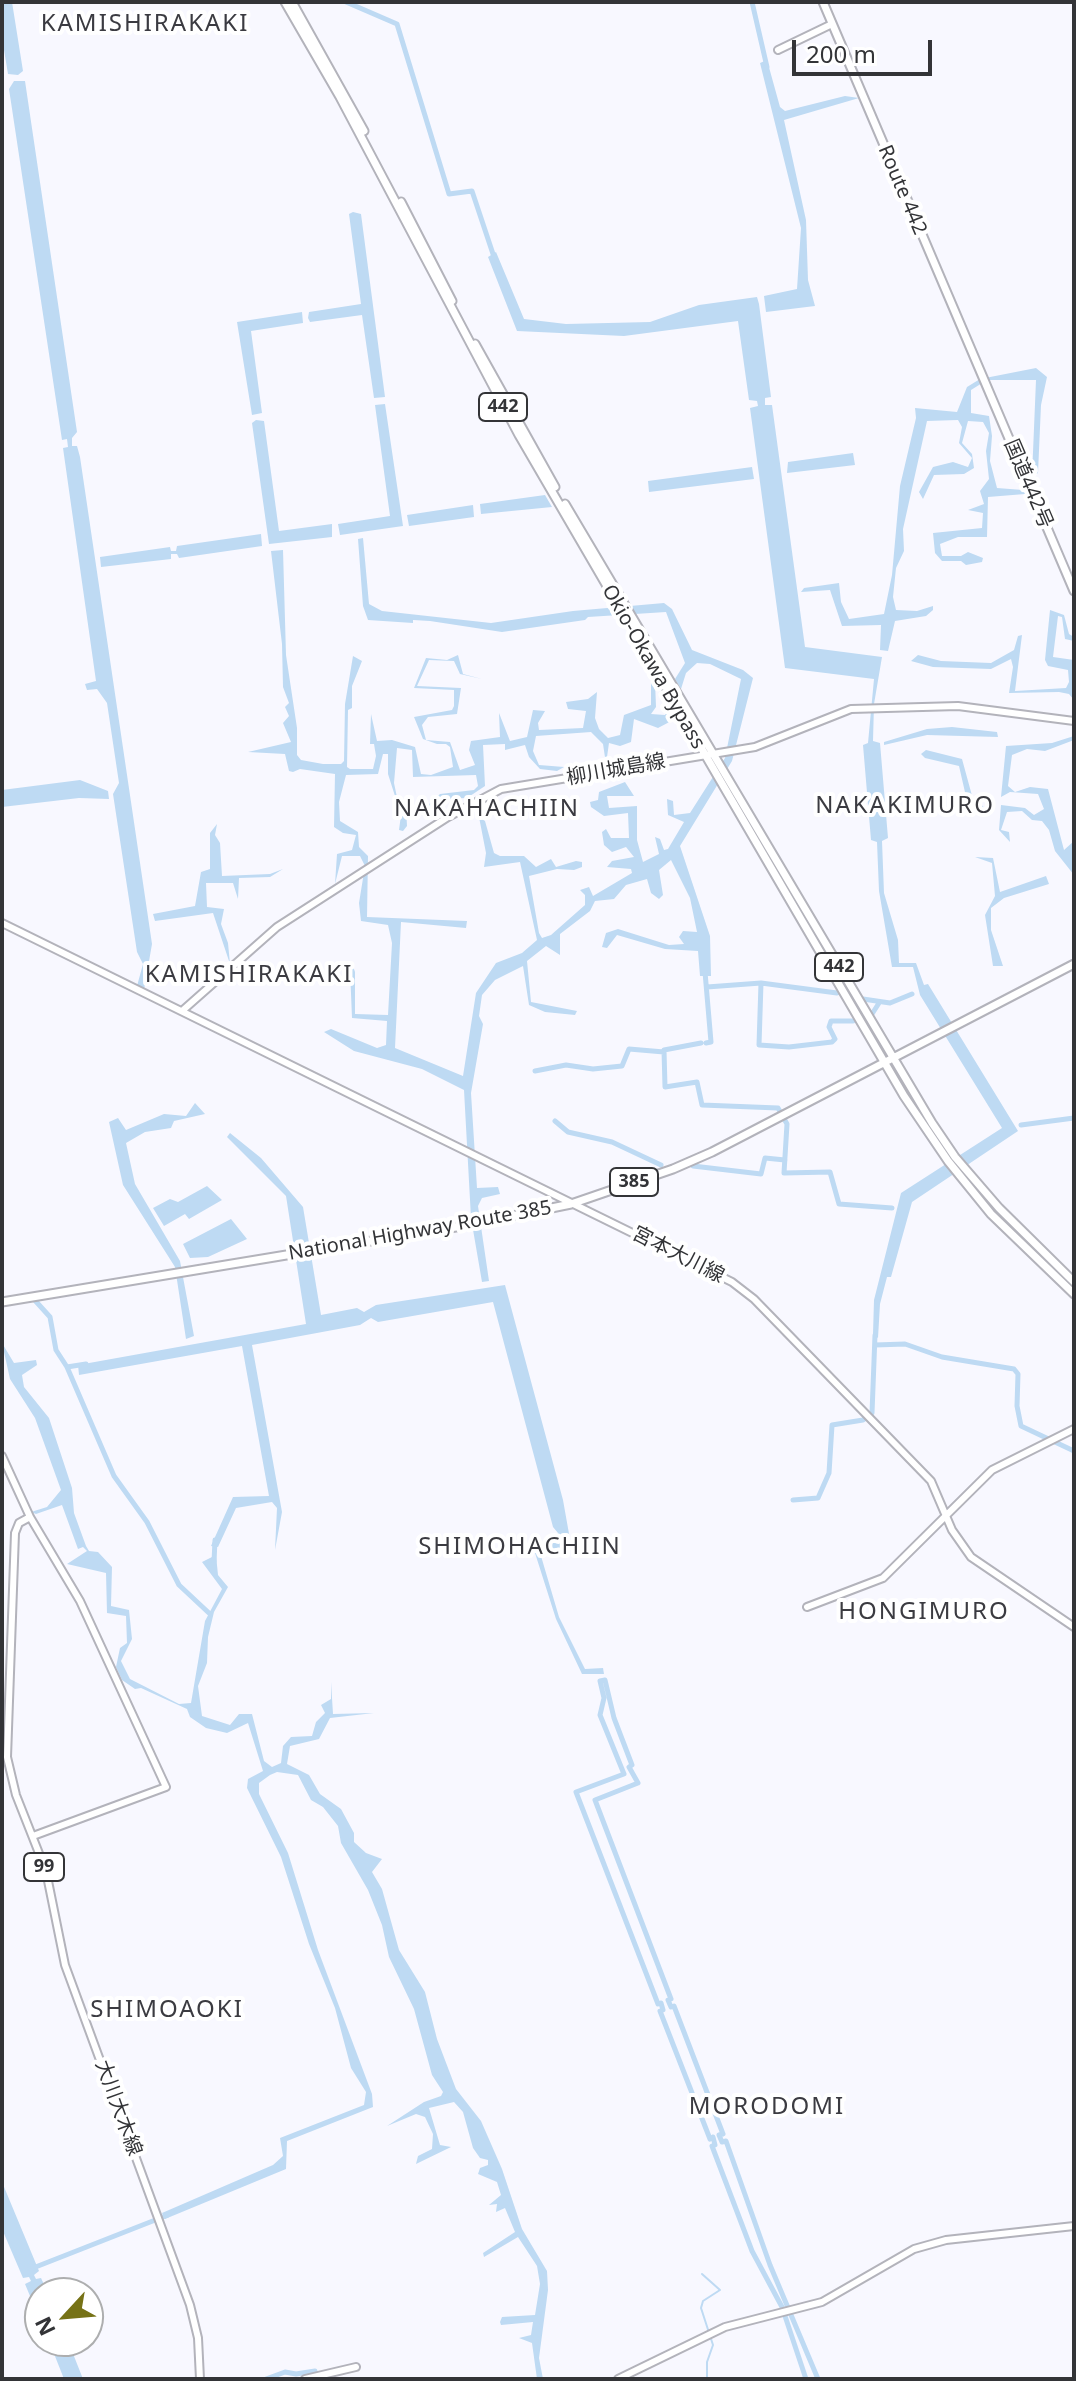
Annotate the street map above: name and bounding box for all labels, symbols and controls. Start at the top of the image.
district label: KAMISHIRAKAKI [41,10,249,38]
scale bar [796,24,936,74]
text: 200 m [806,37,876,70]
street label: Route 442 [872,142,932,238]
road number: 442 [479,393,527,421]
street label: 国道442号 [999,436,1057,532]
street label: Okio-Okawa Bypass [596,581,710,753]
street label: 柳川城島線 [565,749,667,791]
district label: NAKAKIMURO [815,792,995,820]
district label: NAKAHACHIIN [394,795,580,823]
road number: 442 [815,953,863,981]
district label: KAMISHIRAKAKI [145,961,353,989]
road number: 385 [610,1168,658,1196]
street label: National Highway Route 385 [287,1196,553,1266]
street label: 宮本大川線 [628,1222,728,1288]
district label: SHIMOHACHIIN [418,1533,622,1561]
district label: HONGIMURO [838,1598,1010,1626]
road number: 99 [24,1853,64,1881]
district label: SHIMOAOKI [90,1996,244,2024]
street label: 大川大木線 [90,2057,146,2159]
district label: MORODOMI [689,2093,845,2121]
north arrow [24,2277,104,2357]
text: N [27,2312,62,2341]

